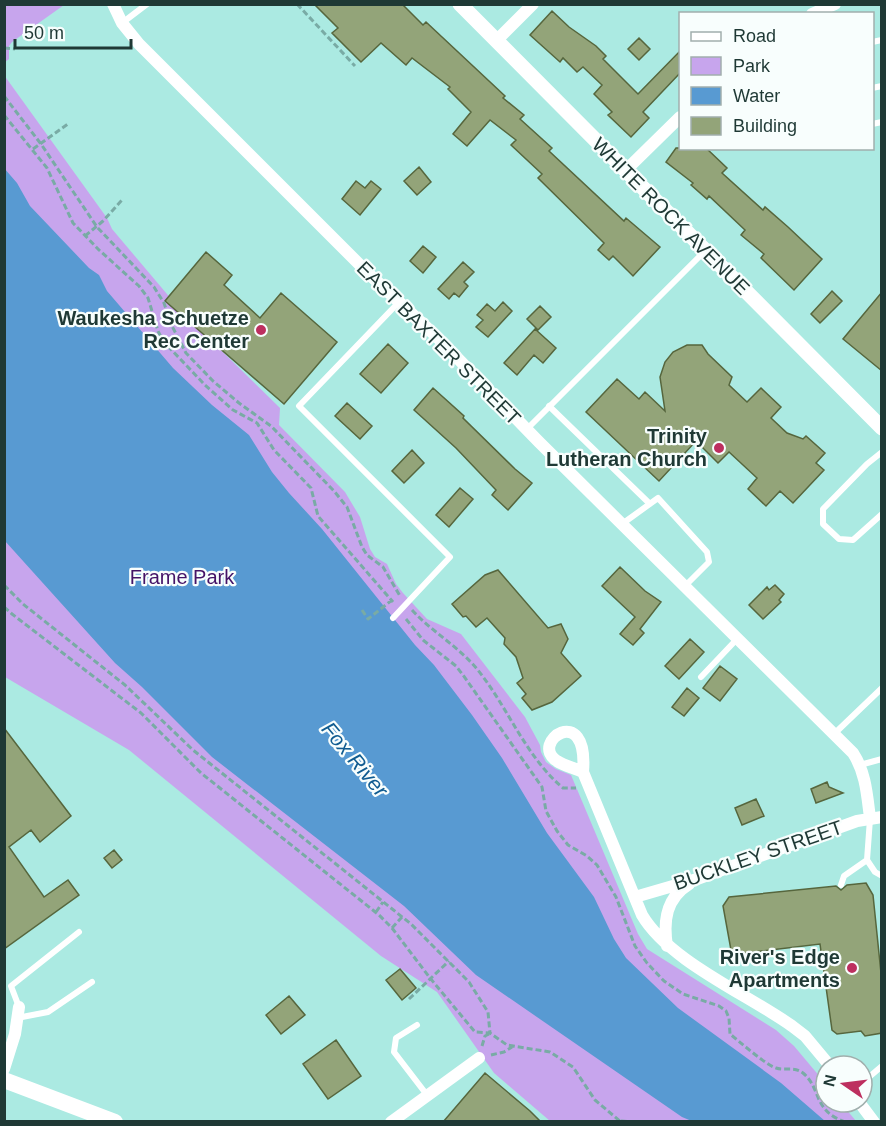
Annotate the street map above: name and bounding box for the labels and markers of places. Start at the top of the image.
place label: Waukesha Schuetze Rec Center [57,307,249,352]
marker: Waukesha Schuetze Rec Center [254,323,268,337]
place label: Trinity Lutheran Church [546,425,708,470]
marker: Trinity Lutheran Church [712,441,726,455]
place label: River's Edge Apartments [720,946,840,991]
marker: River's Edge Apartments [845,961,859,975]

